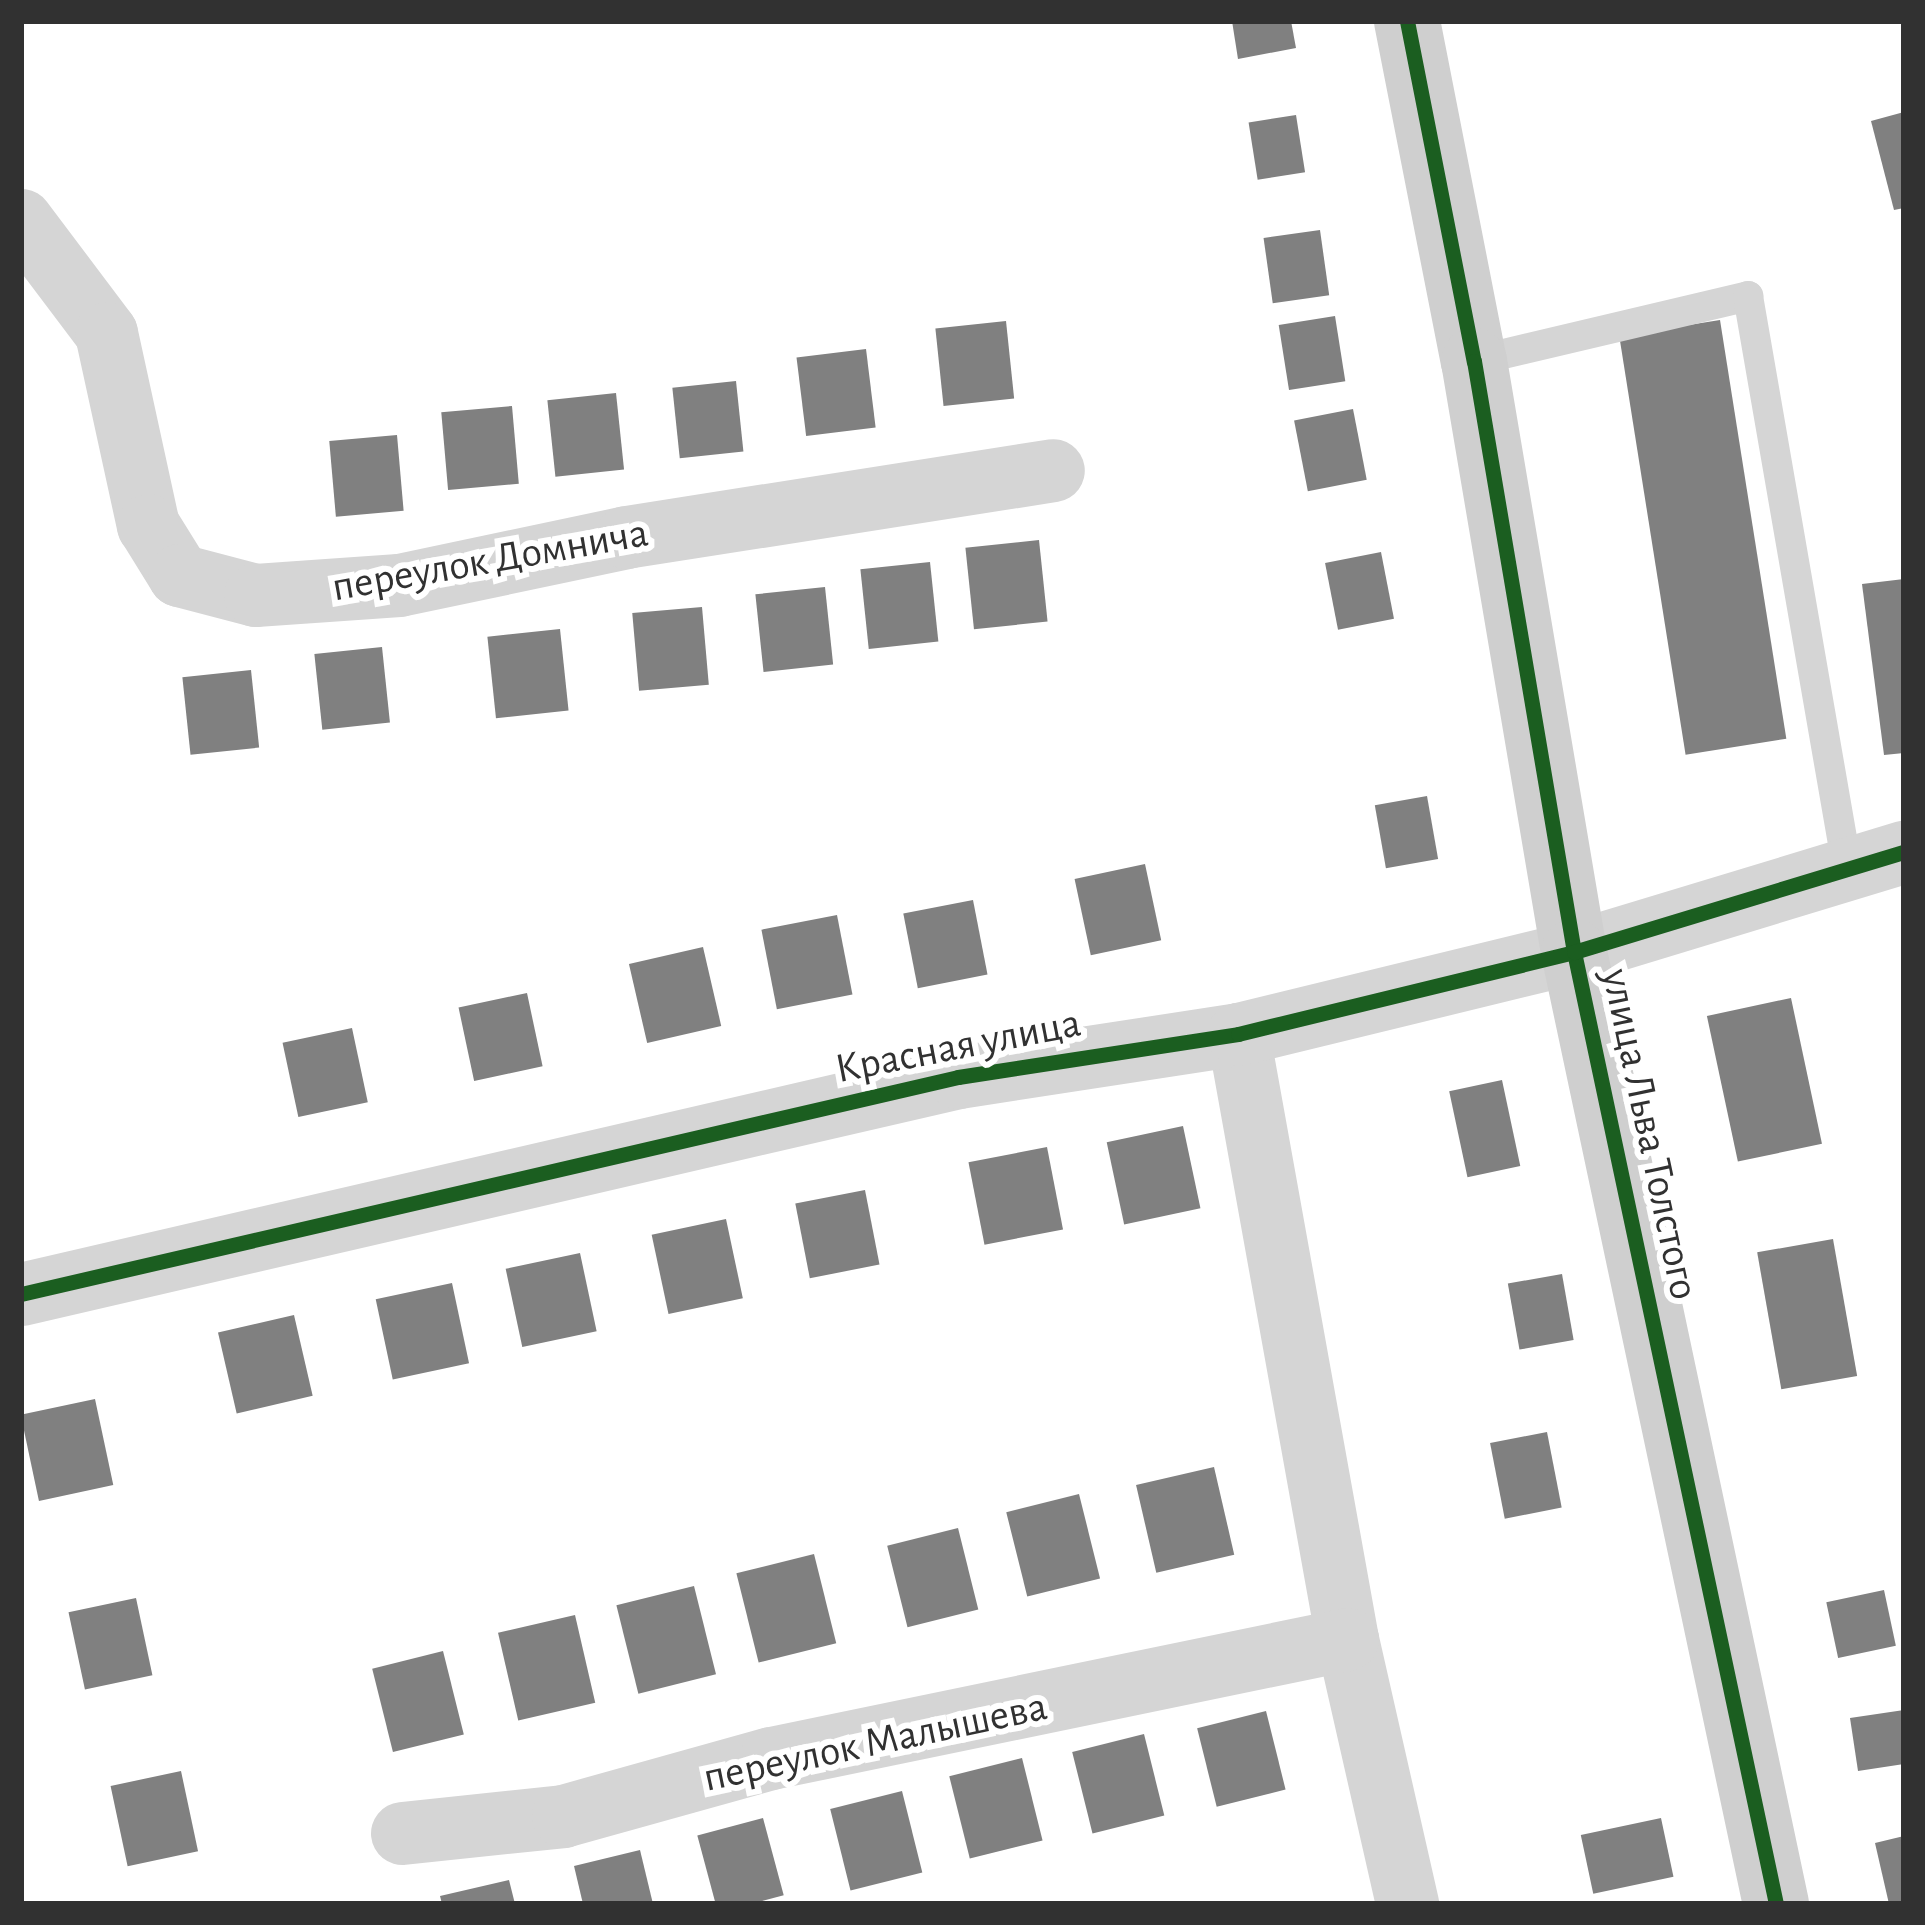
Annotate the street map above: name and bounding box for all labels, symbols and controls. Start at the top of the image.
street label: переулок Домнича [328,507,652,613]
street label: улица Льва Толстого [1590,964,1710,1304]
street label: Красная улица [831,998,1085,1094]
street label: переулок Малышева [699,1681,1051,1803]

